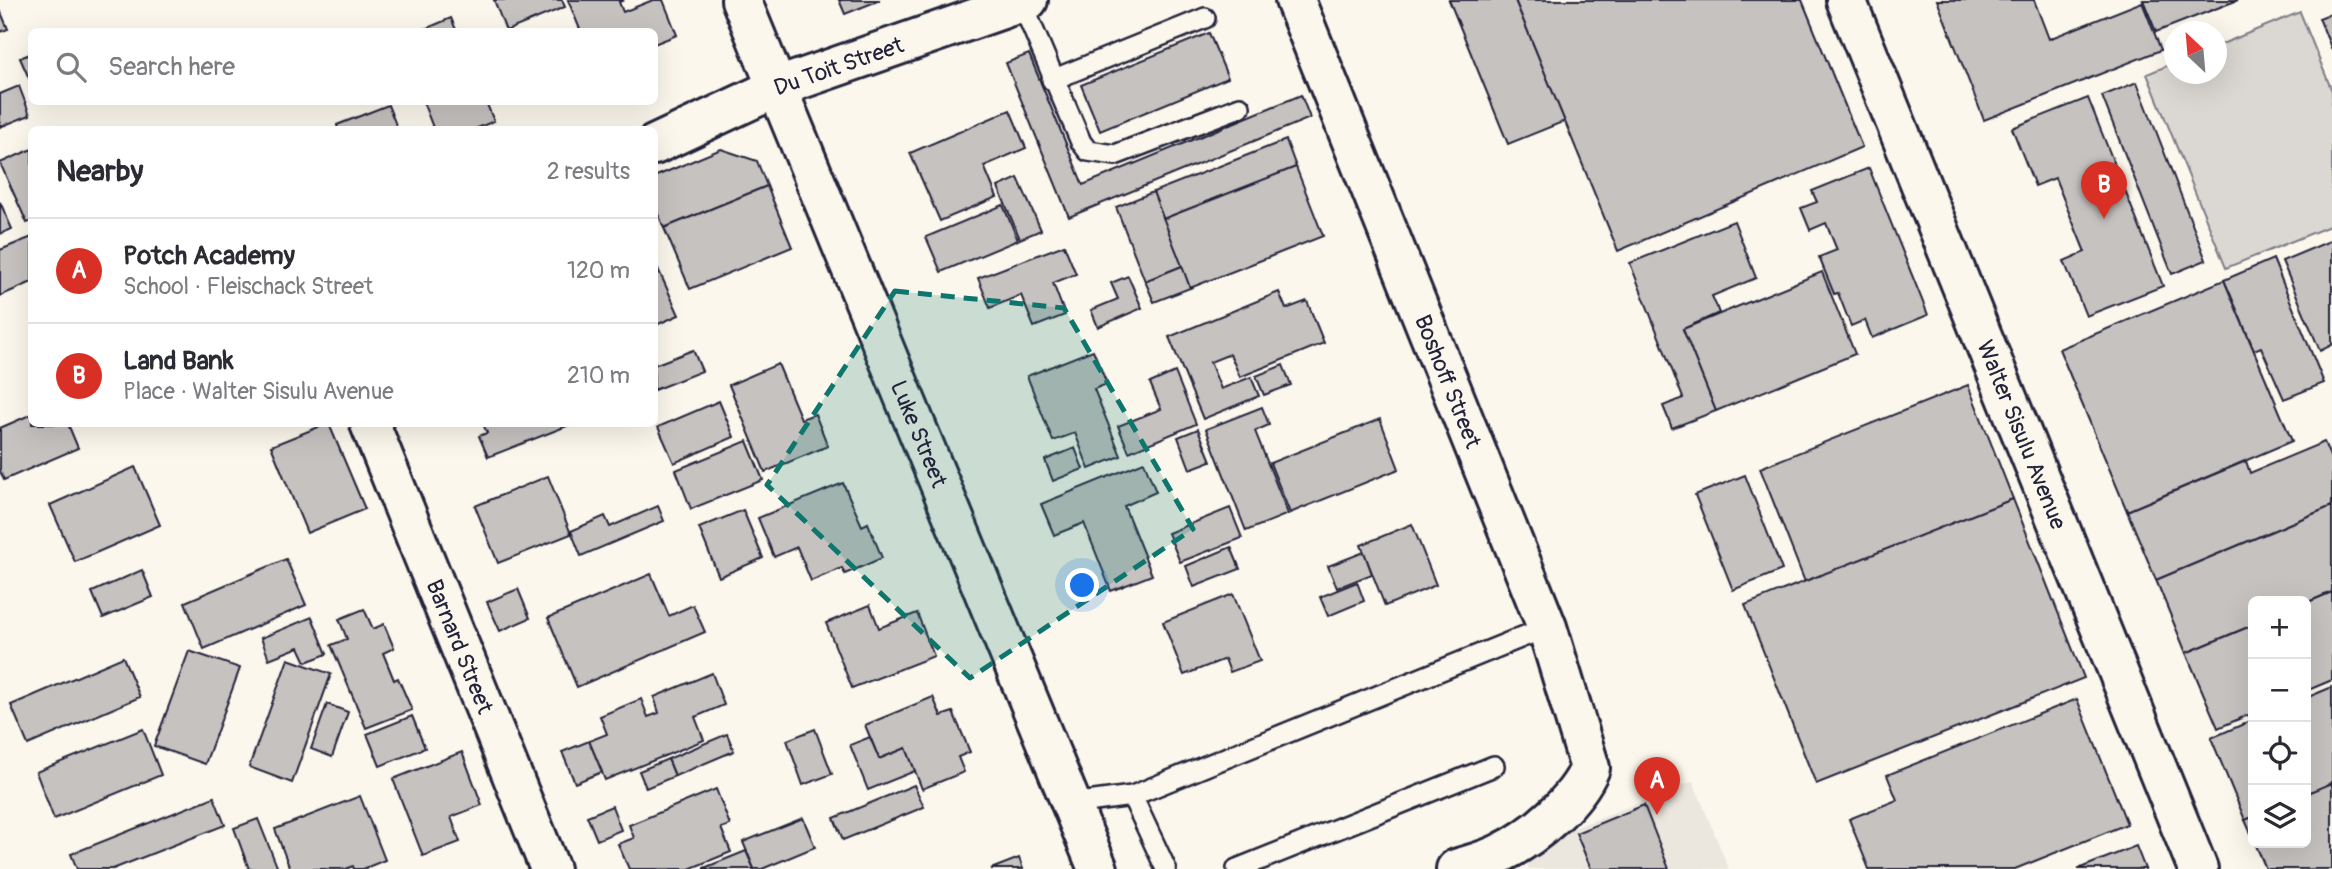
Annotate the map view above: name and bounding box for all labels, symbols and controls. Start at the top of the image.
north arrow [2164,21,2227,84]
search box [28,28,658,105]
street label: Du Toit Street [770,30,908,102]
icon: search [52,48,90,86]
text: Search here [108,51,235,83]
text: Nearby [56,153,143,190]
text: 2 results [547,157,630,186]
pin: B [2081,161,2127,219]
text: Potch Academy [123,240,295,272]
text: A [72,256,86,285]
text: 120 m [567,256,630,285]
text: School · Fleischack Street [123,272,373,301]
street label: Boshoff Street [1408,311,1488,453]
street label: Walter Sisulu Avenue [1970,336,2073,534]
text: Land Bank [123,345,234,377]
text: B [72,361,86,390]
text: 210 m [567,361,630,390]
street label: Luke Street [884,376,954,492]
text: Place · Walter Sisulu Avenue [123,377,394,406]
your location [1065,568,1099,602]
street label: Barnard Street [419,575,500,719]
map controls [2248,596,2311,848]
button: + [2248,596,2311,659]
button: − [2248,659,2311,722]
button: locate [2248,722,2311,785]
pin: A [1634,757,1680,815]
button: layers [2248,785,2311,848]

